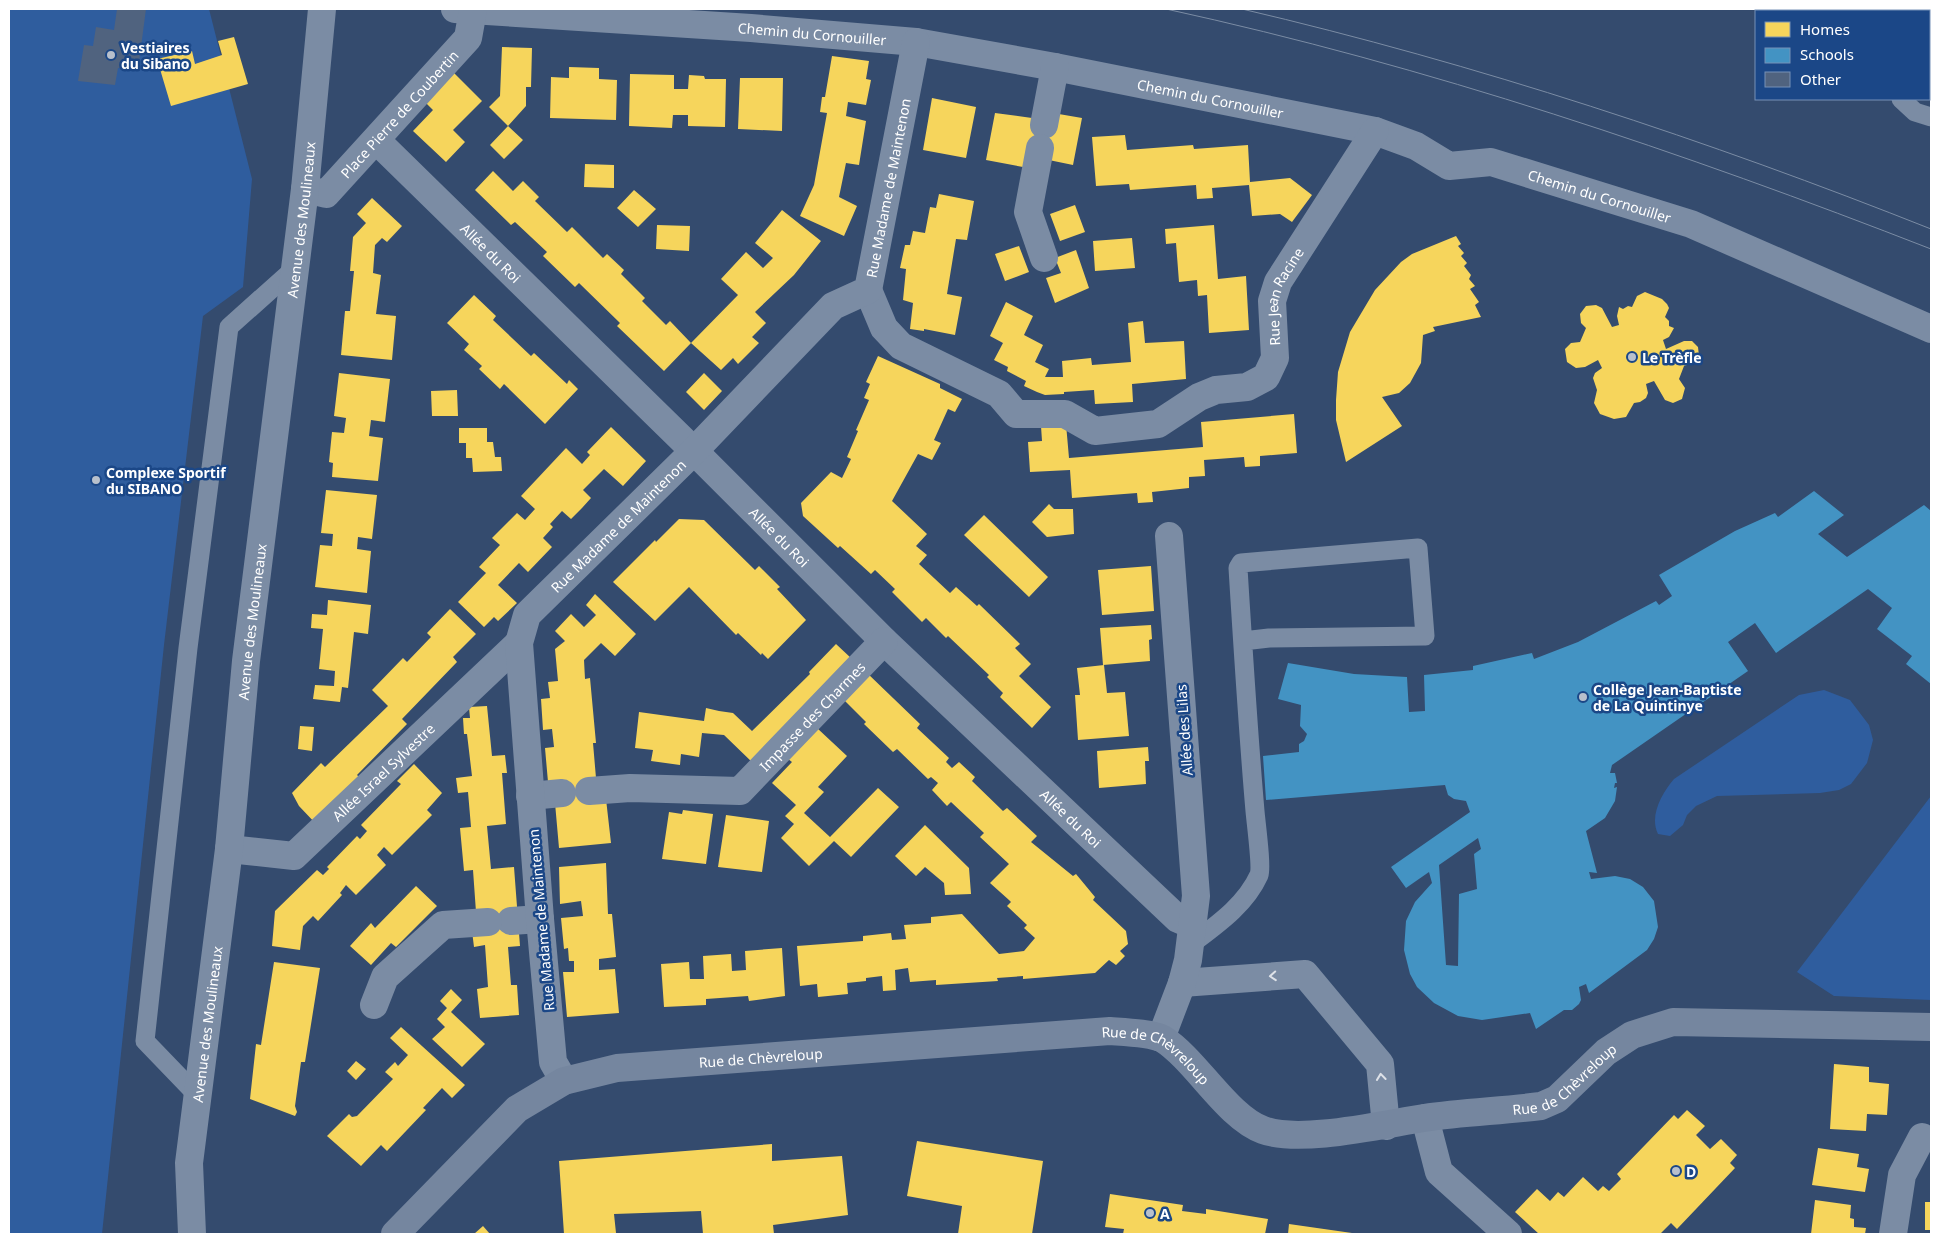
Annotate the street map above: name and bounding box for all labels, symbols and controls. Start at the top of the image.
legend [1755,10,1930,100]
street label: Chemin du Cornouiller [737,18,887,49]
text: Homes [1800,19,1850,39]
place label: Vestiaires du Sibano [121,38,190,73]
text: Schools [1800,44,1854,64]
street label: Place Pierre de Coubertin [336,46,462,182]
marker: Vestiaires du Sibano [105,49,117,61]
text: Other [1800,69,1841,89]
street label: Chemin du Cornouiller [1136,74,1286,122]
street label: Rue Madame de Maintenon [861,96,914,279]
street label: Avenue des Moulineaux [282,140,319,299]
street label: Chemin du Cornouiller [1526,165,1674,227]
street label: Allée du Roi [457,219,525,286]
street label: Rue Jean Racine [1262,243,1308,346]
place label: Le Trèfle [1642,348,1702,367]
marker: Le Trèfle [1626,351,1638,363]
street label: Rue Madame de Maintenon [546,455,690,596]
place label: Complexe Sportif du SIBANO [106,463,227,498]
marker: Complexe Sportif du SIBANO [90,474,102,486]
street label: Allée du Roi [746,503,814,571]
street label: Avenue des Moulineaux [233,542,270,701]
street label: Impasse des Charmes [755,657,869,775]
place label: Collège Jean-Baptiste de La Quintinye [1593,680,1742,715]
street label: Allée des Lilas [1171,683,1197,776]
marker: Collège Jean-Baptiste de La Quintinye [1577,691,1589,703]
street label: Allée Israel Sylvestre [328,719,438,825]
street label: Allée du Roi [1036,784,1106,851]
street label: Rue Madame de Maintenon [524,828,558,1012]
street label: Avenue des Moulineaux [187,944,226,1103]
one-way arrow [1269,971,1277,982]
street label: Rue de Chèvreloup [1101,1021,1214,1088]
street label: Rue de Chèvreloup [1511,1039,1620,1119]
street label: Rue de Chèvreloup [698,1043,823,1071]
one-way arrow [1376,1073,1387,1081]
place label: D [1686,1162,1696,1181]
marker: D [1670,1165,1682,1177]
place label: A [1160,1204,1170,1223]
marker: A [1144,1207,1156,1219]

